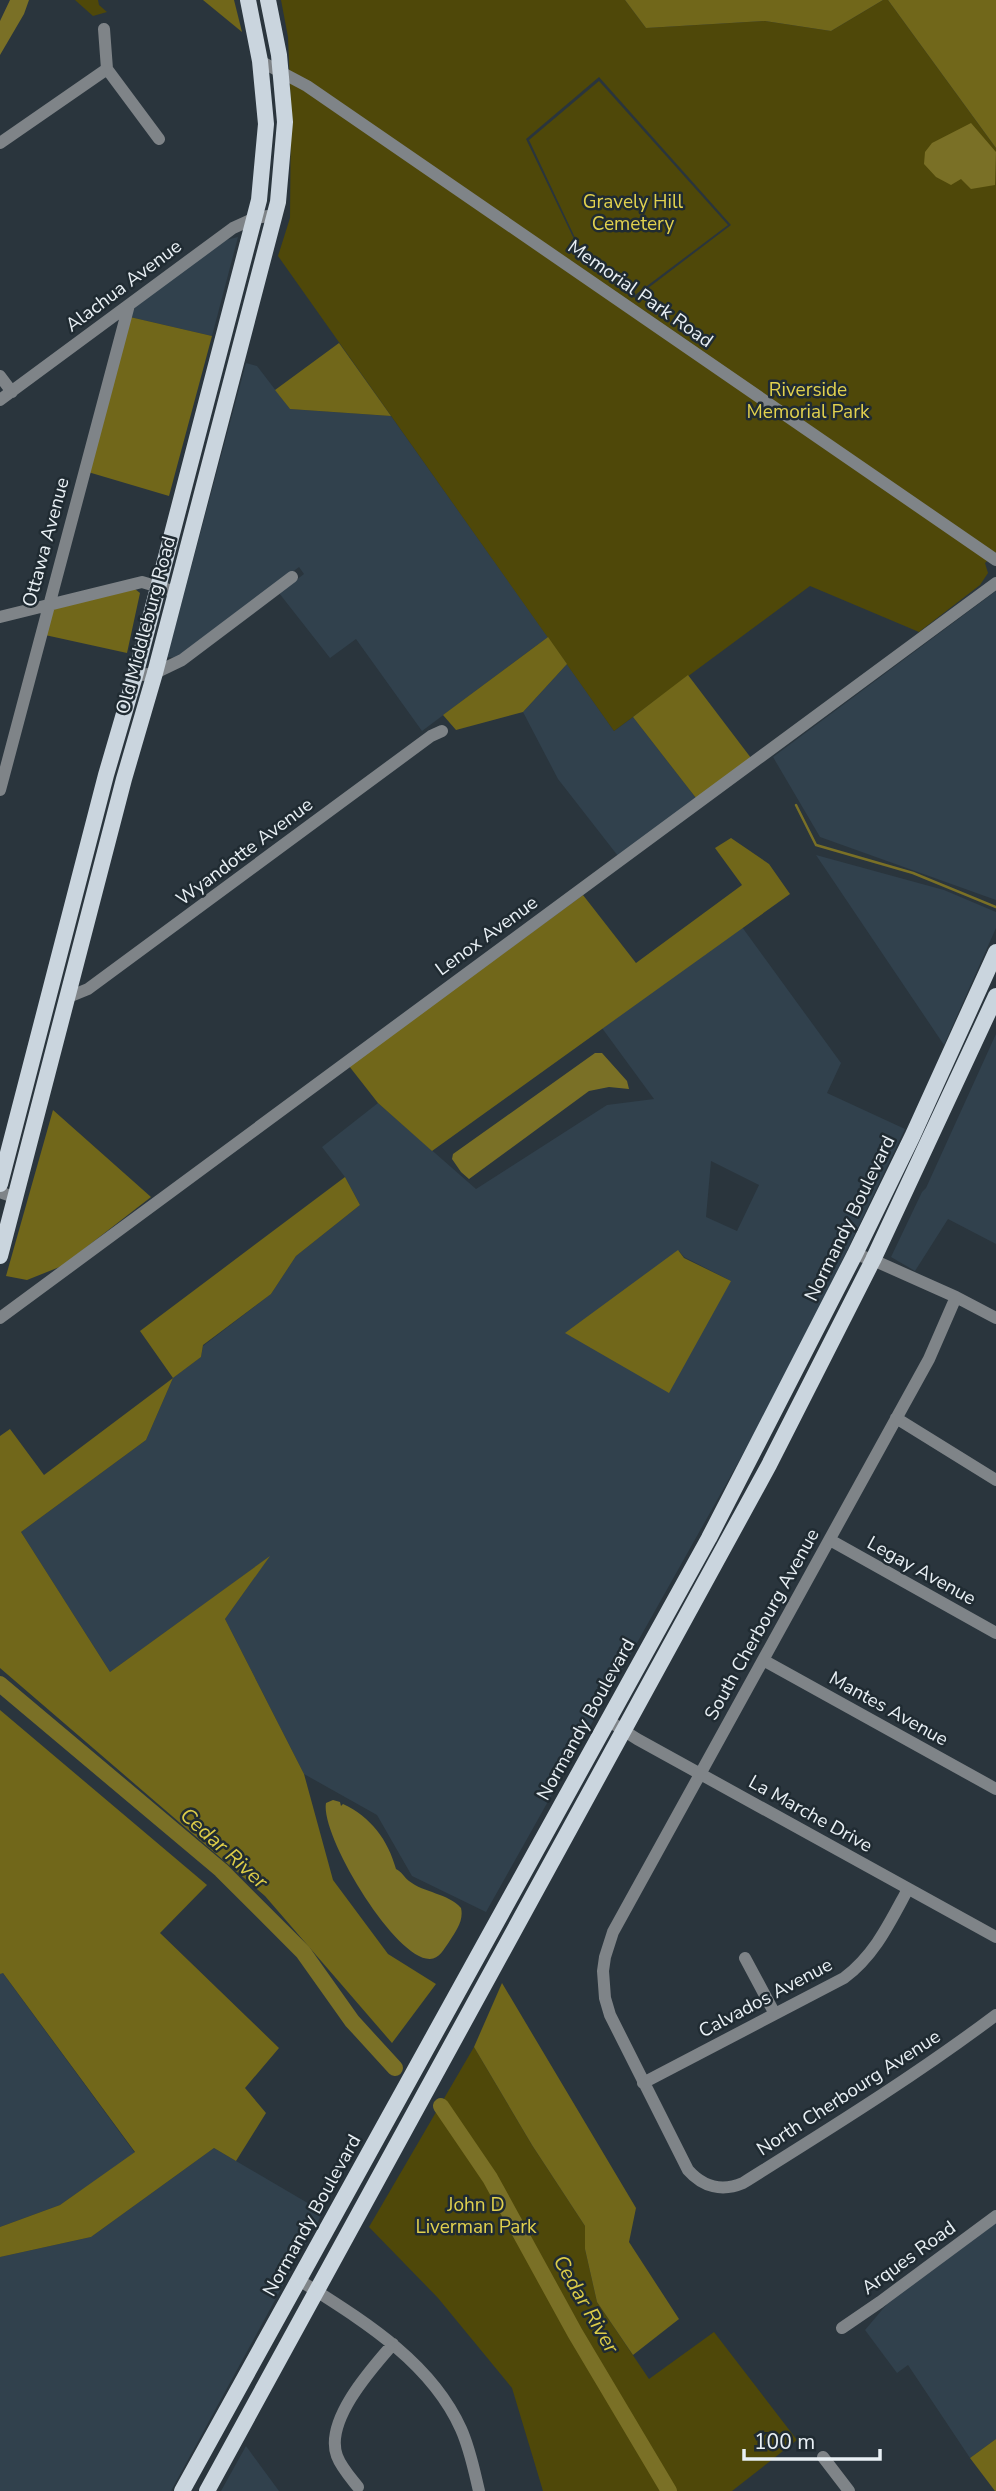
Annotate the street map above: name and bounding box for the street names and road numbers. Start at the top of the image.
street label: Alachua Avenue [60,233,187,338]
street label: Memorial Park Road [563,234,718,354]
street label: Ottawa Avenue [16,475,76,610]
street label: Old Middleburg Road [110,533,182,717]
street label: Wyandotte Avenue [171,792,318,912]
street label: Lenox Avenue [430,890,543,982]
street label: Normandy Boulevard [798,1131,901,1306]
street label: South Cherbourg Avenue [698,1524,825,1725]
street label: Legay Avenue [862,1530,981,1612]
street label: Normandy Boulevard [531,1634,641,1805]
street label: Mantes Avenue [824,1665,953,1752]
street label: La Marche Drive [744,1769,877,1859]
street label: Calvados Avenue [694,1952,837,2044]
street label: North Cherbourg Avenue [752,2024,946,2162]
street label: Normandy Boulevard [257,2130,367,2301]
street label: Arques Road [856,2215,961,2301]

